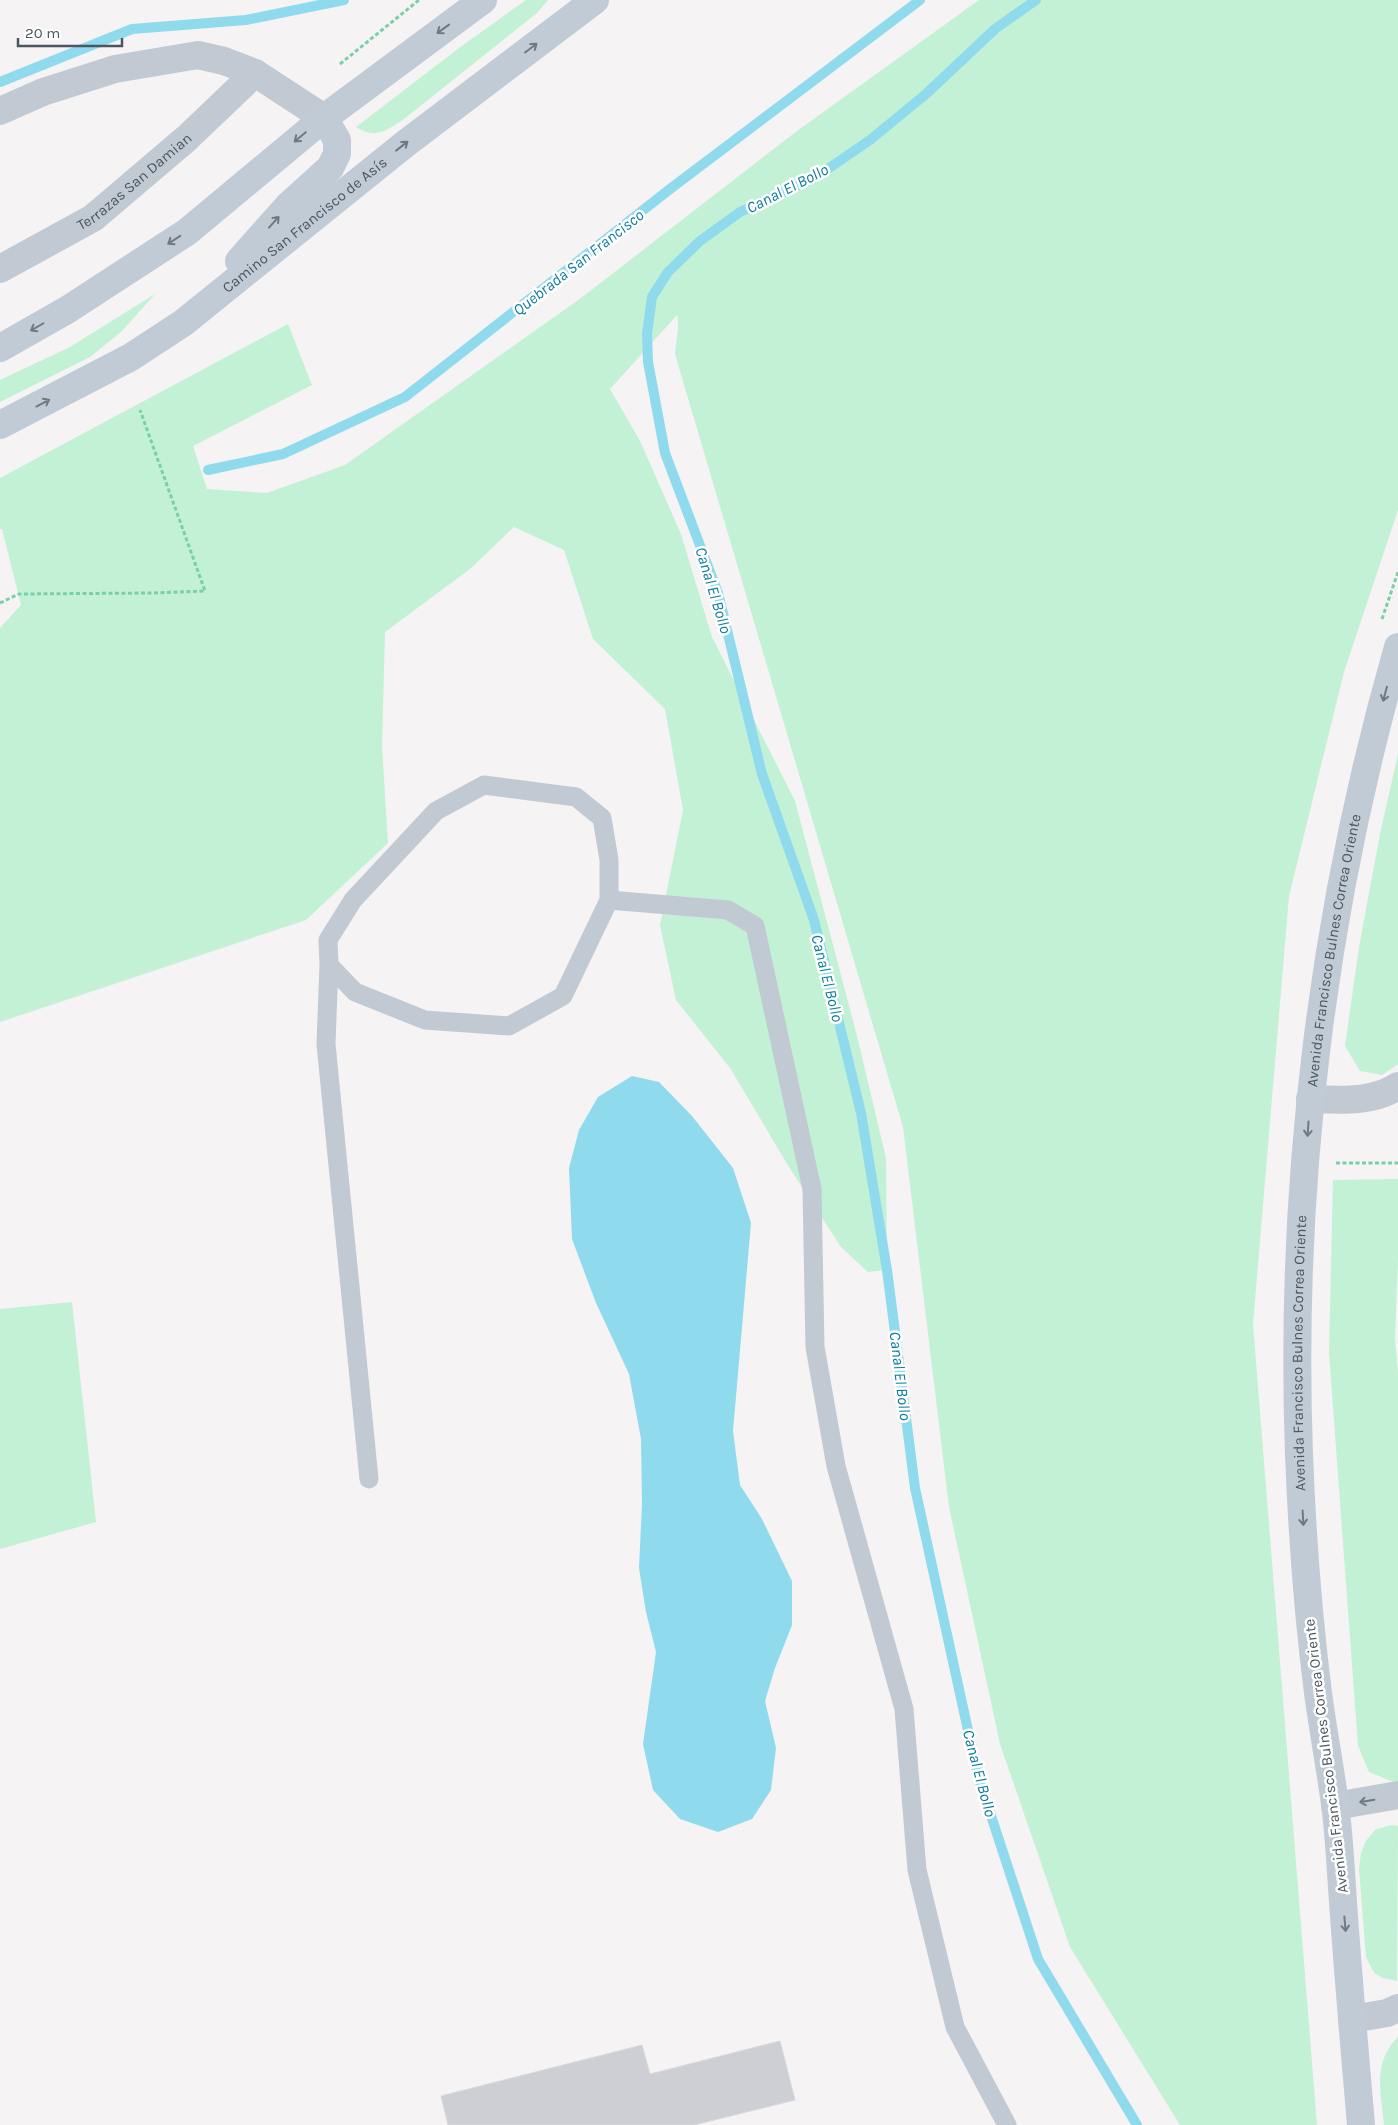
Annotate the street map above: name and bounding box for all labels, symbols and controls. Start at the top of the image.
scale bar [18,15,121,47]
text: 20 m [25,24,60,42]
one-way arrow [437,24,451,34]
one-way arrow [524,42,537,53]
street label: Terrazas San Damian [74,129,196,234]
one-way arrow [294,132,307,143]
one-way arrow [395,141,408,152]
street label: Camino San Francisco de Asís [219,153,391,297]
water label: Canal El Bollo [743,160,831,217]
water label: Quebrada San Francisco [509,205,648,319]
one-way arrow [268,215,280,228]
one-way arrow [168,236,182,246]
one-way arrow [30,323,45,333]
one-way arrow [35,398,50,407]
water label: Canal El Bollo [691,545,736,636]
one-way arrow [1379,685,1389,701]
street label: Avenida Francisco Bulnes Correa Oriente [1303,812,1365,1088]
water label: Canal El Bollo [807,932,848,1024]
one-way arrow [1304,1121,1313,1137]
street label: Avenida Francisco Bulnes Correa Oriente [1288,1215,1310,1492]
water label: Canal El Bollo [886,1331,915,1422]
one-way arrow [1298,1510,1307,1526]
street label: Avenida Francisco Bulnes Correa Oriente [1300,1618,1352,1894]
water label: Canal El Bollo [959,1727,1000,1819]
one-way arrow [1359,1796,1375,1806]
one-way arrow [1340,1915,1349,1931]

